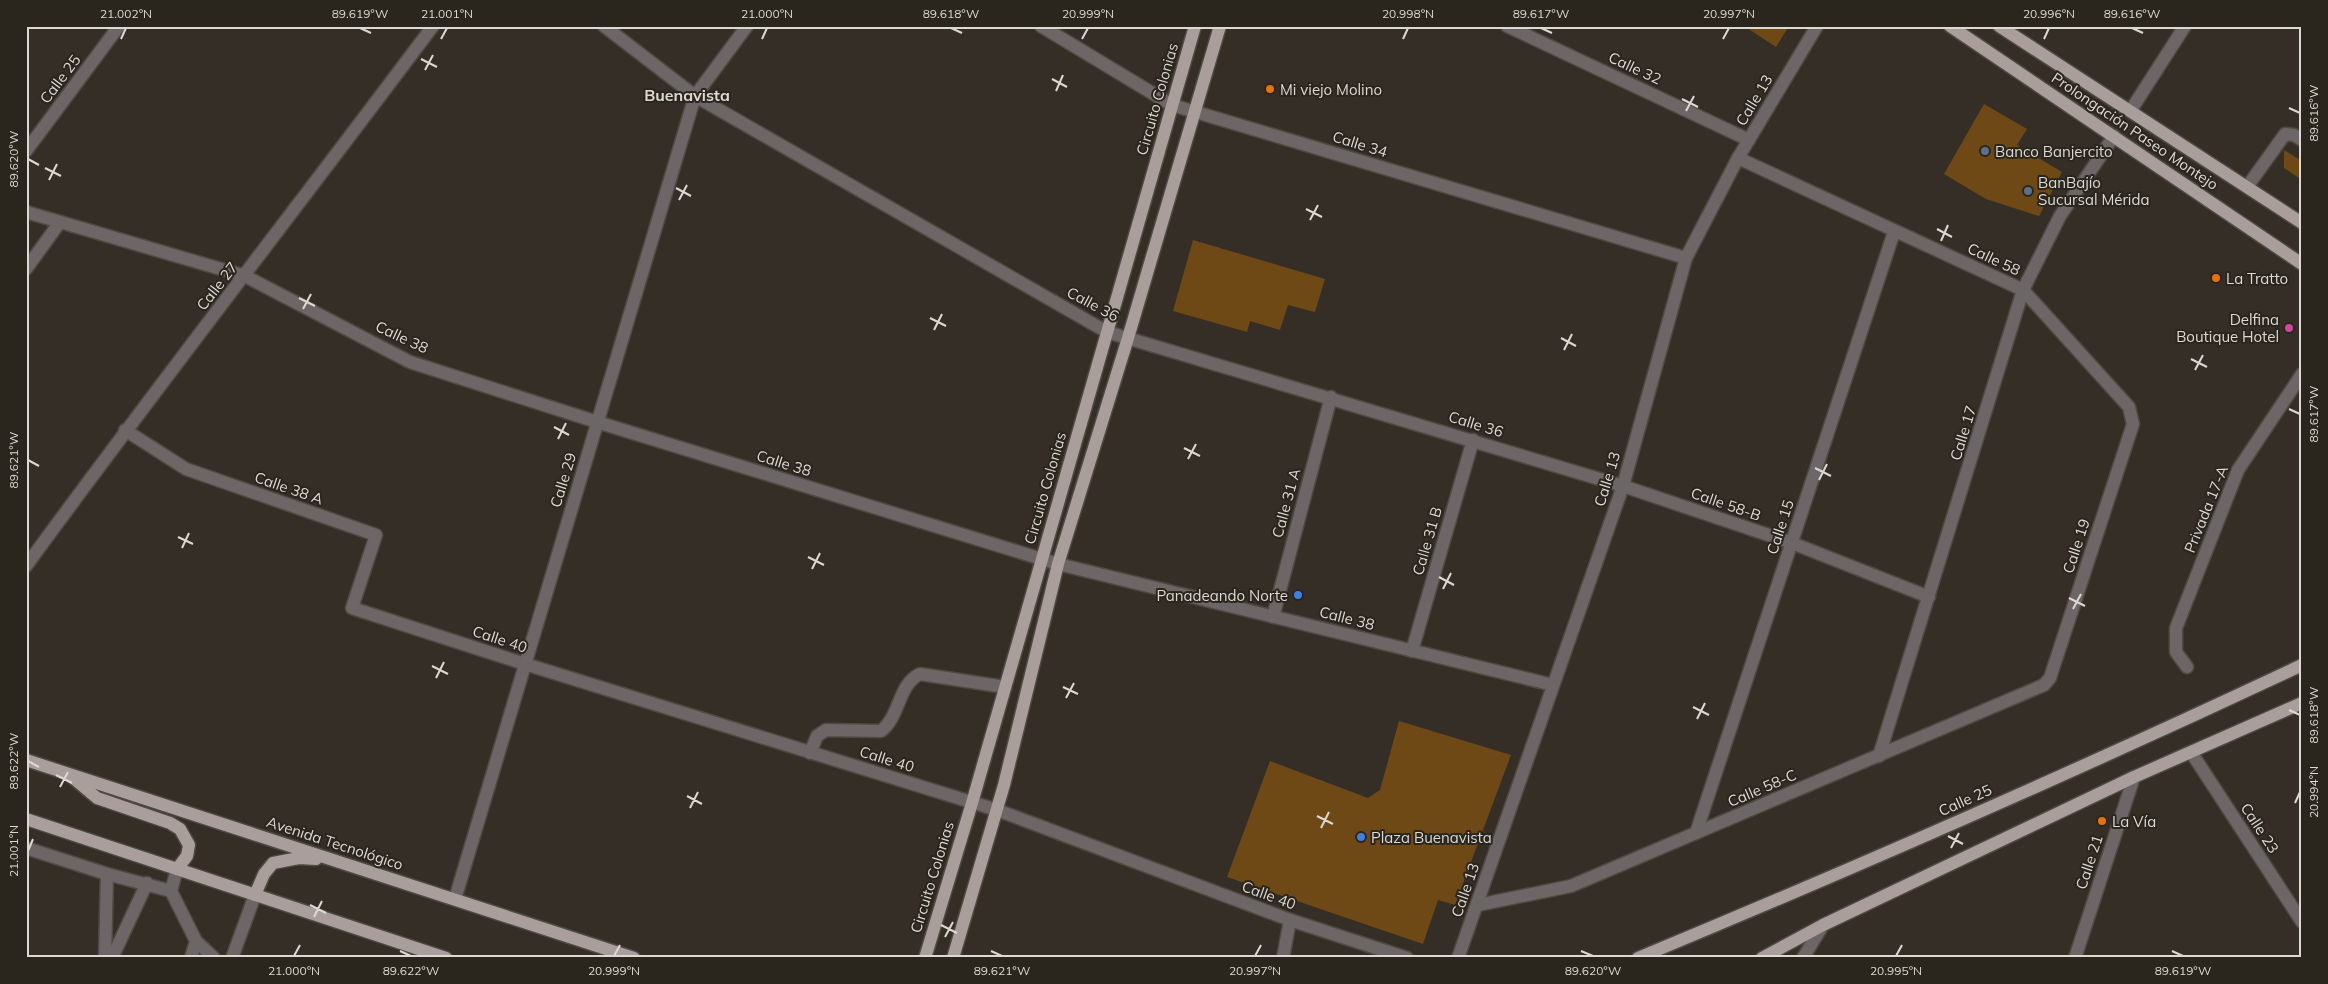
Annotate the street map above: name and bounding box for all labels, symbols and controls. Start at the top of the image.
text: 21.002°N [100,6,152,21]
text: 89.619°W [332,6,388,21]
text: 21.001°N [421,6,473,21]
text: 21.000°N [741,6,793,21]
text: 89.618°W [923,6,979,21]
text: 20.999°N [1062,6,1114,21]
text: 20.998°N [1382,6,1434,21]
text: 89.617°W [1513,6,1569,21]
text: 20.997°N [1703,6,1755,21]
text: 20.996°N [2023,6,2075,21]
text: 89.616°W [2104,6,2160,21]
street label: Circuito Colonias [1132,41,1182,157]
street label: Calle 32 [1606,48,1664,88]
street label: Calle 25 [35,51,85,107]
street label: Prolongación Paseo Montejo [2048,68,2222,194]
street label: Calle 13 [1731,71,1777,129]
place label: Mi viejo Molino [1280,80,1382,99]
marker: Mi viejo Molino [1264,83,1276,95]
district label: Buenavista [644,85,730,105]
text: 89.616°W [2306,85,2321,141]
street label: Calle 34 [1330,127,1390,161]
text: 89.620°W [6,131,21,187]
place label: Banco Banjercito [1995,142,2113,161]
marker: Banco Banjercito [1979,145,1991,157]
place label: BanBajío Sucursal Mérida [2038,173,2149,209]
marker: BanBajío Sucursal Mérida [2022,185,2034,197]
street label: Calle 58 [1965,239,2023,279]
street label: Calle 27 [192,258,242,314]
place label: La Tratto [2226,269,2288,288]
marker: La Tratto [2210,272,2222,284]
street label: Calle 36 [1064,282,1122,326]
place label: Delfina Boutique Hotel [2176,310,2279,346]
street label: Calle 38 [373,317,431,357]
marker: Delfina Boutique Hotel [2283,322,2295,334]
text: 89.617°W [2306,386,2321,442]
street label: Calle 17 [1946,403,1980,463]
street label: Calle 36 [1446,407,1506,441]
street label: Circuito Colonias [1020,430,1070,546]
text: 89.621°W [6,432,21,488]
street label: Calle 38 [754,446,814,480]
street label: Calle 13 [1590,449,1624,509]
street label: Calle 29 [546,450,580,510]
street label: Privada 17-A [2180,463,2232,555]
street label: Calle 31 A [1268,466,1304,540]
street label: Calle 38 A [252,467,326,509]
street label: Calle 58-B [1688,483,1764,525]
street label: Calle 15 [1762,497,1798,557]
street label: Calle 31 B [1408,505,1446,577]
street label: Calle 19 [2058,516,2094,576]
place label: Panadeando Norte [1156,586,1288,605]
marker: Panadeando Norte [1292,589,1304,601]
street label: Calle 38 [1317,602,1377,634]
street label: Calle 40 [470,621,530,657]
text: 89.618°W [2306,687,2321,743]
text: 89.622°W [6,733,21,789]
street label: Calle 40 [857,742,917,776]
street label: Calle 58-C [1725,765,1799,811]
text: 20.994°N [2306,766,2321,818]
street label: Calle 25 [1935,780,1995,820]
street label: Calle 23 [2237,799,2283,857]
street label: Avenida Tecnológico [264,812,406,874]
place label: La Vía [2112,812,2156,831]
marker: La Vía [2096,815,2108,827]
street label: Circuito Colonias [906,819,958,935]
text: 21.001°N [6,825,21,877]
place label: Plaza Buenavista [1371,828,1492,847]
marker: Plaza Buenavista [1355,831,1367,843]
street label: Calle 21 [2071,832,2107,892]
street label: Calle 13 [1447,860,1483,920]
street label: Calle 40 [1239,876,1299,914]
text: 21.000°N [268,963,320,978]
text: 89.622°W [383,963,439,978]
text: 20.999°N [588,963,640,978]
text: 89.621°W [974,963,1030,978]
text: 20.997°N [1229,963,1281,978]
text: 89.620°W [1565,963,1621,978]
text: 20.995°N [1870,963,1922,978]
text: 89.619°W [2155,963,2211,978]

